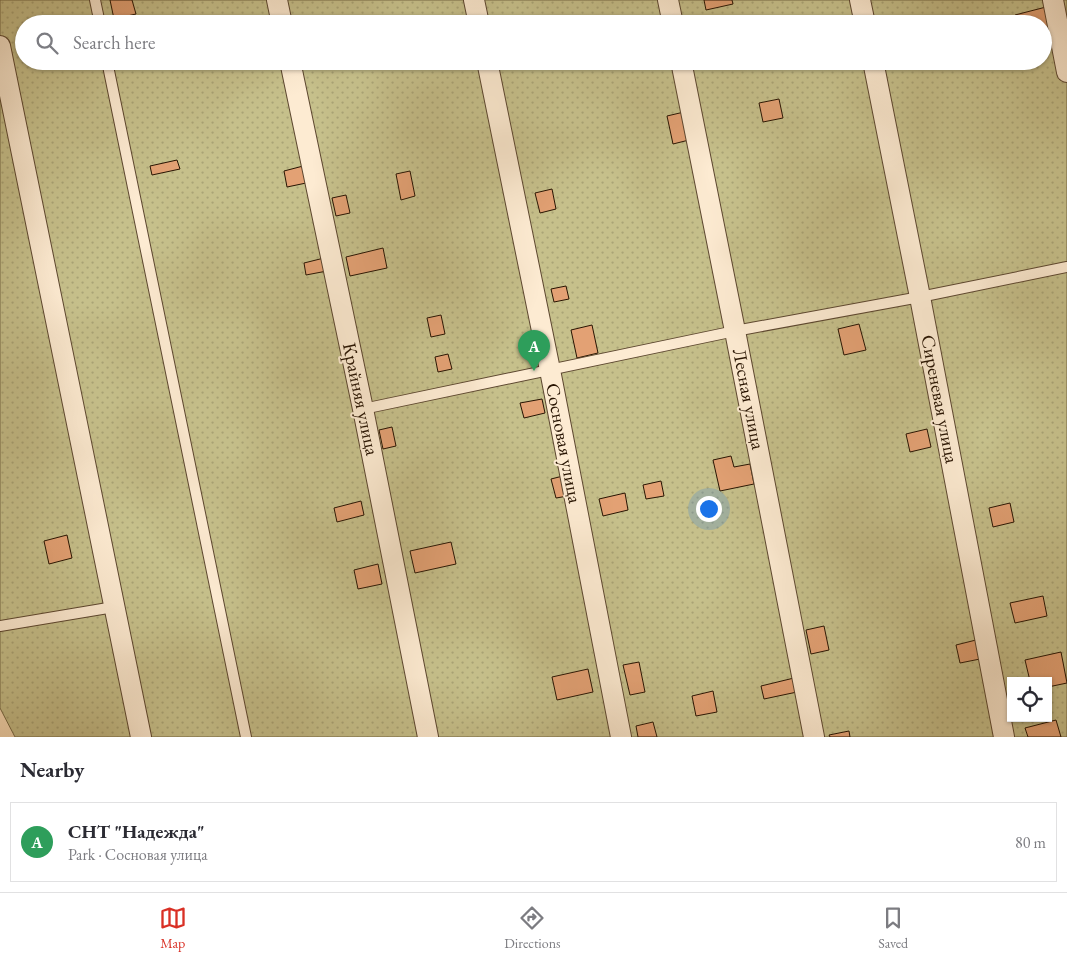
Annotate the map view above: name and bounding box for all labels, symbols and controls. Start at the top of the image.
search box [15,15,1052,70]
icon: search [33,29,61,57]
text: Search here [73,30,155,55]
pin: A [518,330,550,371]
street label: Сиреневая улица [915,333,965,466]
street label: Крайняя улица [337,340,385,458]
street label: Лесная улица [727,346,771,452]
street label: Сосновая улица [540,381,588,506]
your location [696,496,722,522]
map controls [1007,677,1052,722]
button: locate [1007,677,1052,722]
text: Nearby [20,756,84,783]
text: СНТ "Надежда" [68,819,205,844]
text: A [31,832,43,853]
text: 80 m [1015,832,1046,853]
text: Park · Сосновая улица [68,844,208,865]
tab: Map [159,904,187,952]
tab: Directions [504,904,561,952]
tab: Saved [878,904,908,952]

